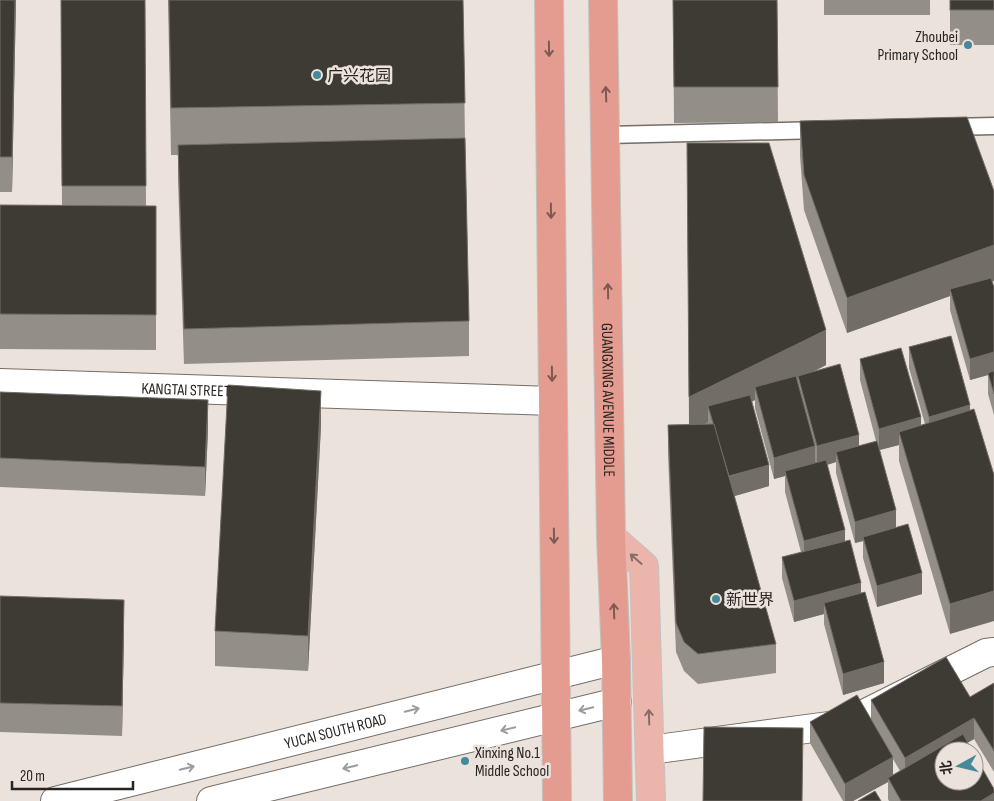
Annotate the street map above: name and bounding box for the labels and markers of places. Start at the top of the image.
place label: Zhoubei Primary School [877,28,958,65]
marker: Zhoubei Primary School [962,39,974,51]
place label: 广兴花园 [327,67,391,86]
marker: 广兴花园 [311,69,323,81]
place label: 新世界 [726,591,774,610]
marker: 新世界 [710,593,722,605]
place label: Xinxing No.1 Middle School [474,744,549,781]
marker: Xinxing No.1 Middle School [459,755,471,767]

